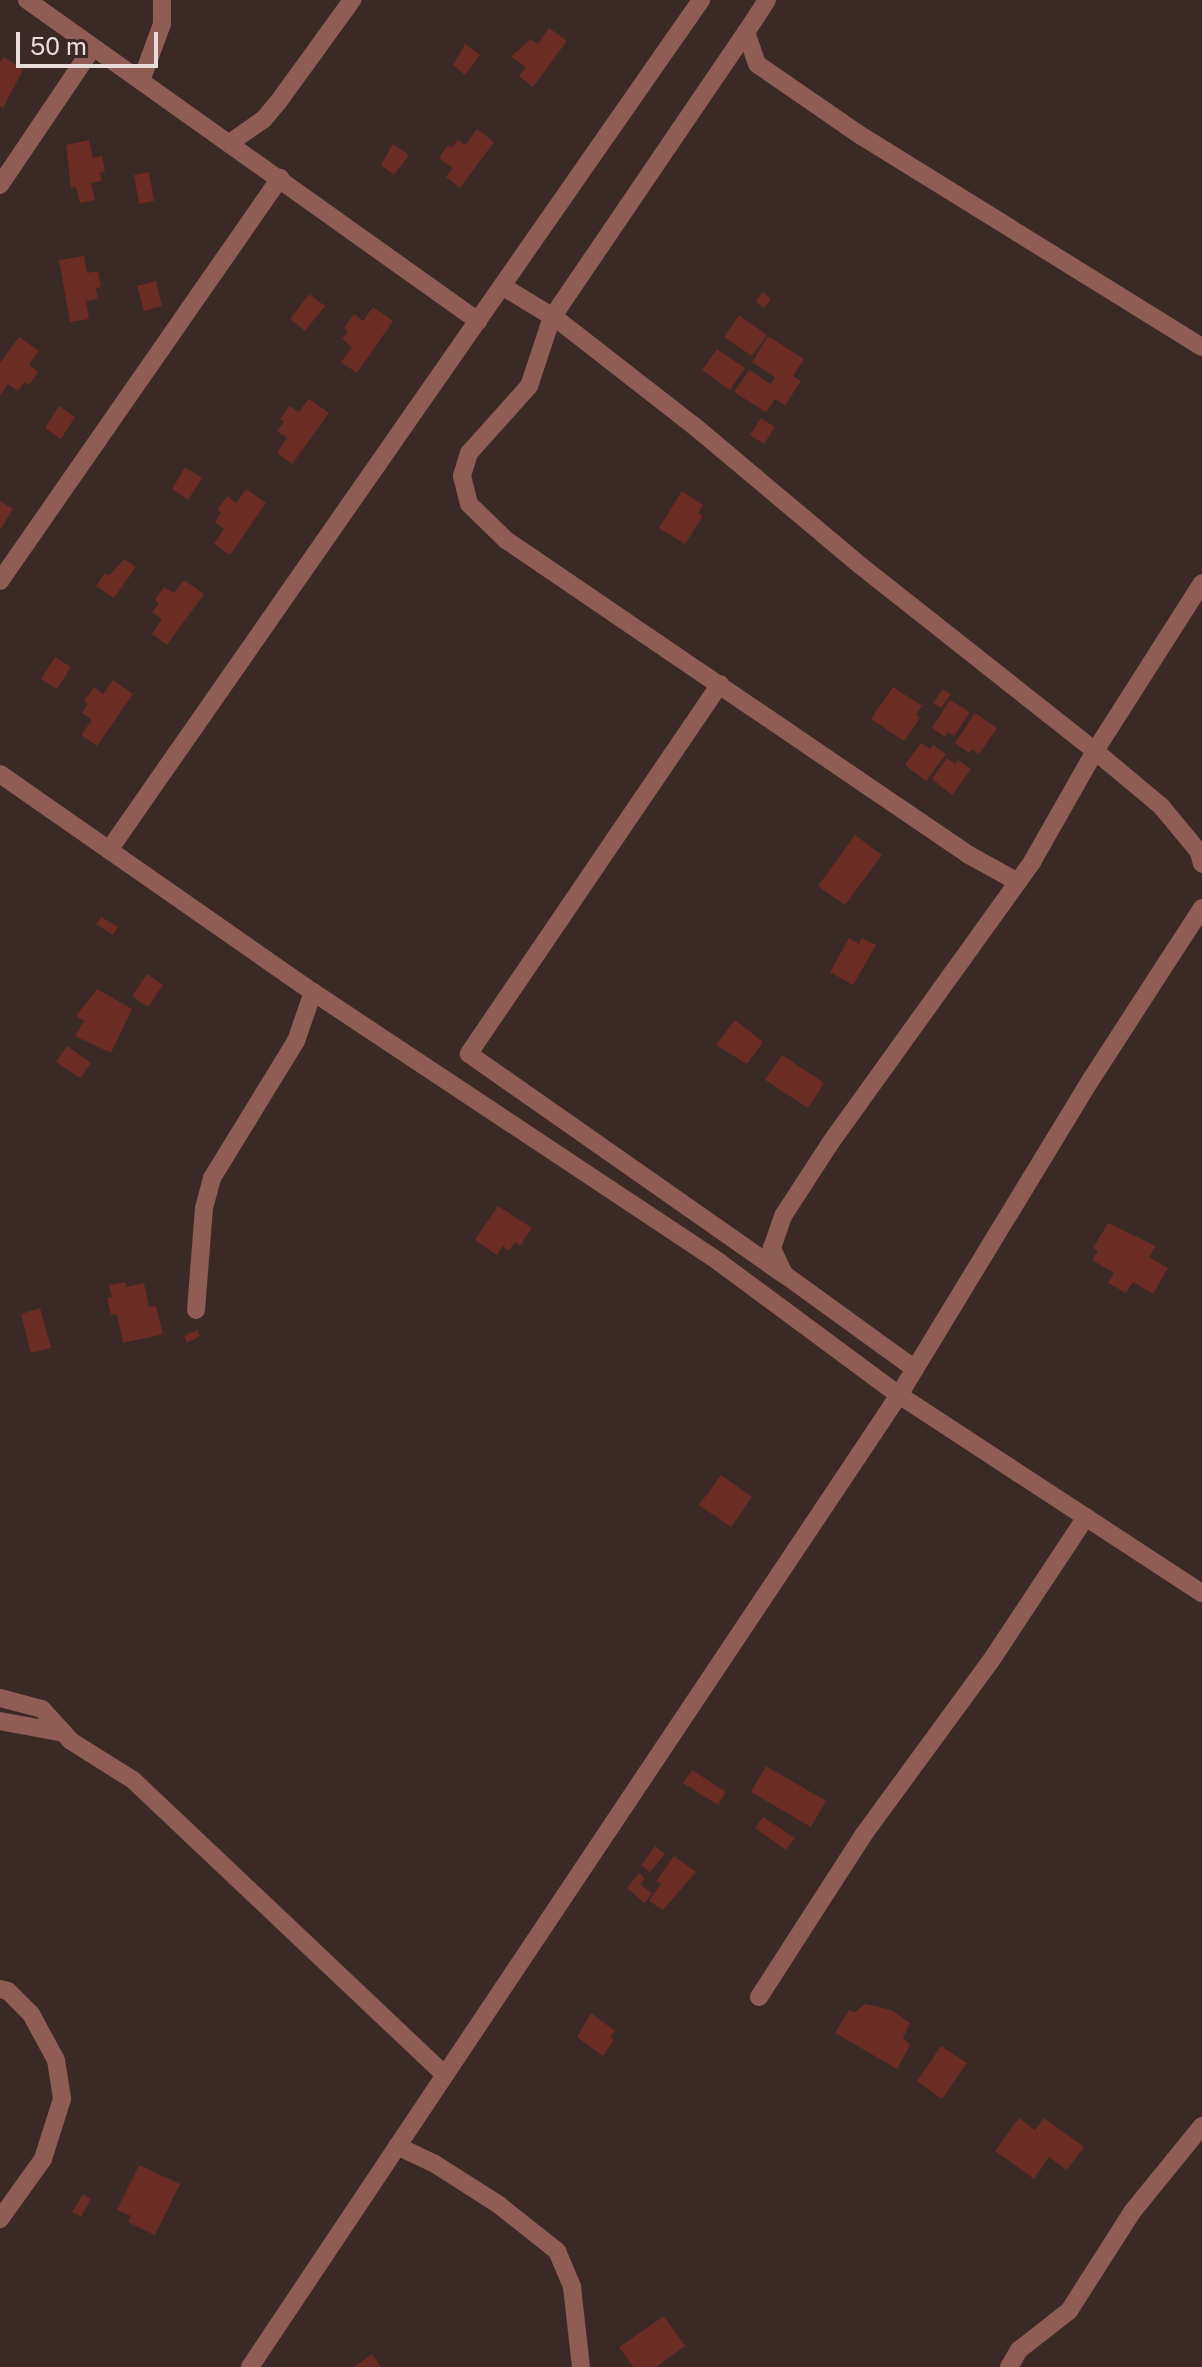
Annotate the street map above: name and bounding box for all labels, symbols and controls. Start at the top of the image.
scale bar [20,16,162,66]
text: 50 m [30,32,87,60]

